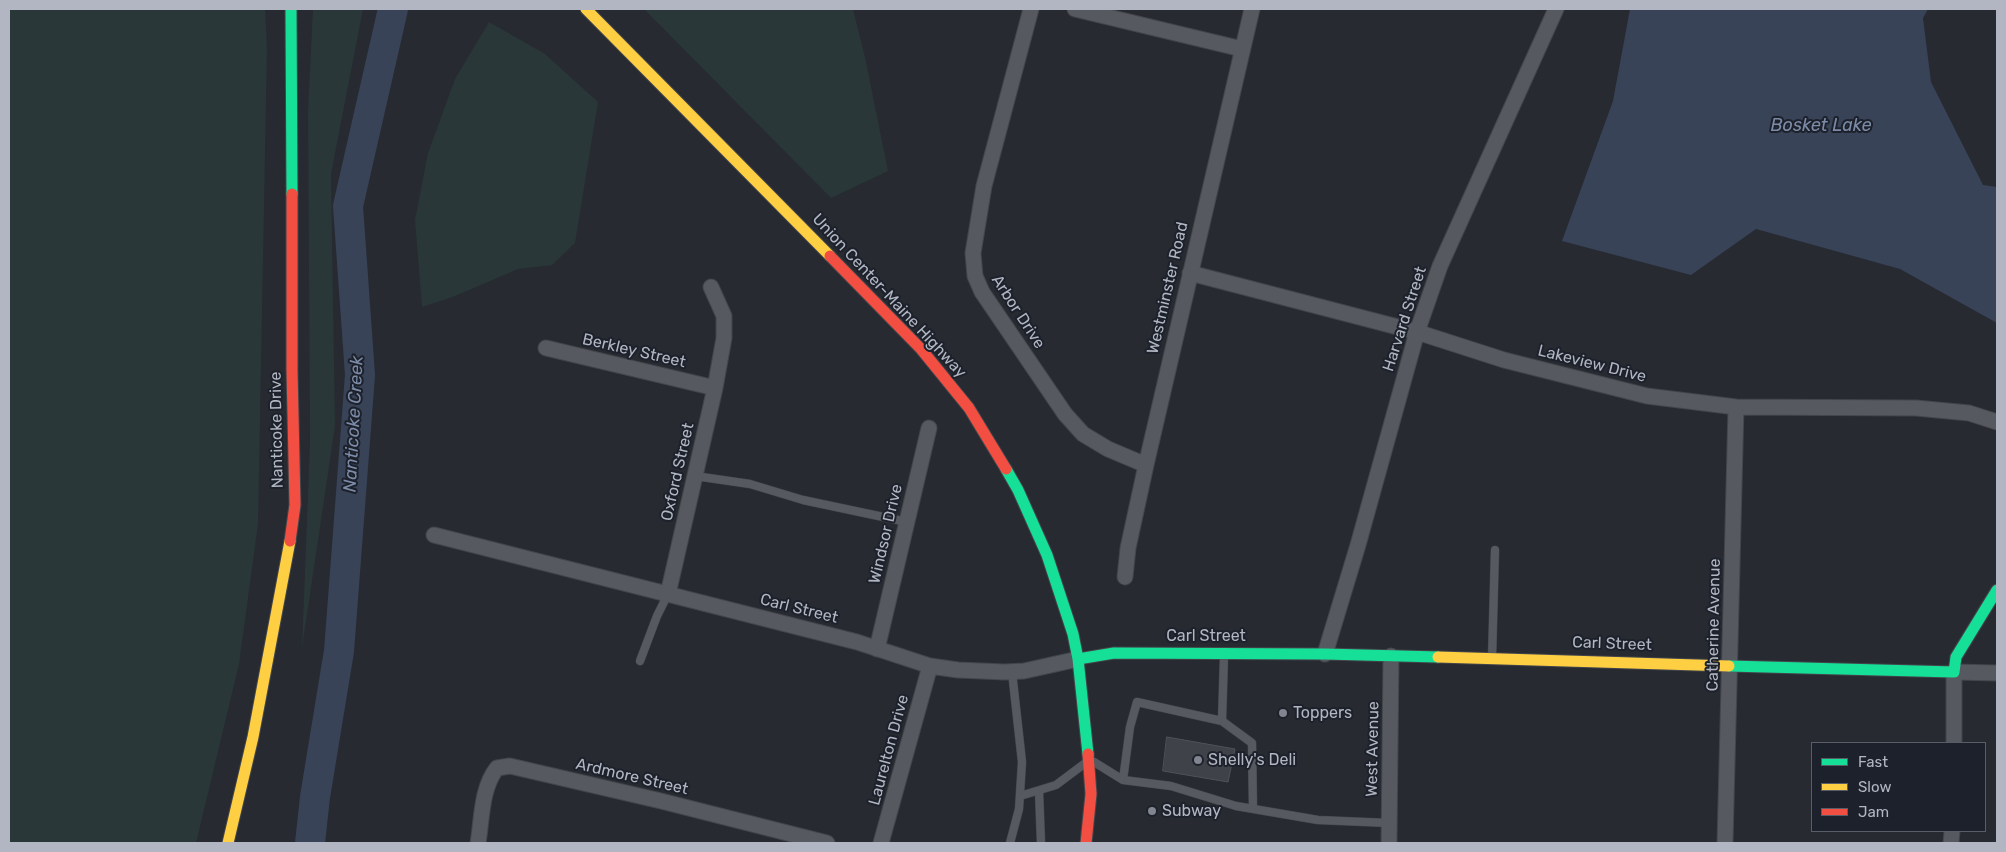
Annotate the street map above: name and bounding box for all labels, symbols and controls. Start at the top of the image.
water label: Bosket Lake [1770,115,1872,137]
street label: Union Center-Maine Highway [808,210,970,382]
street label: Westminster Road [1143,220,1193,356]
street label: Harvard Street [1379,264,1431,374]
street label: Arbor Drive [987,272,1049,352]
street label: Berkley Street [580,330,688,372]
street label: Lakeview Drive [1536,341,1648,387]
water label: Nanticoke Creek [340,355,368,493]
street label: Nanticoke Drive [266,371,288,489]
street label: Oxford Street [657,421,699,523]
street label: Windsor Drive [865,482,907,586]
street label: Catherine Avenue [1703,558,1725,692]
street label: Carl Street [758,590,840,628]
street label: Carl Street [1166,626,1246,646]
street label: Carl Street [1572,633,1652,655]
street label: Laurelton Drive [865,693,913,807]
street label: West Avenue [1363,701,1383,797]
place label: Toppers [1293,703,1352,723]
marker: Toppers [1277,707,1289,719]
legend [1811,742,1986,832]
place label: Shelly's Deli [1208,750,1296,770]
text: Fast [1858,753,1888,771]
marker: Shelly's Deli [1192,754,1204,766]
street label: Ardmore Street [574,755,690,799]
text: Slow [1858,778,1891,796]
place label: Subway [1162,801,1221,821]
text: Jam [1858,803,1889,821]
marker: Subway [1146,805,1158,817]

